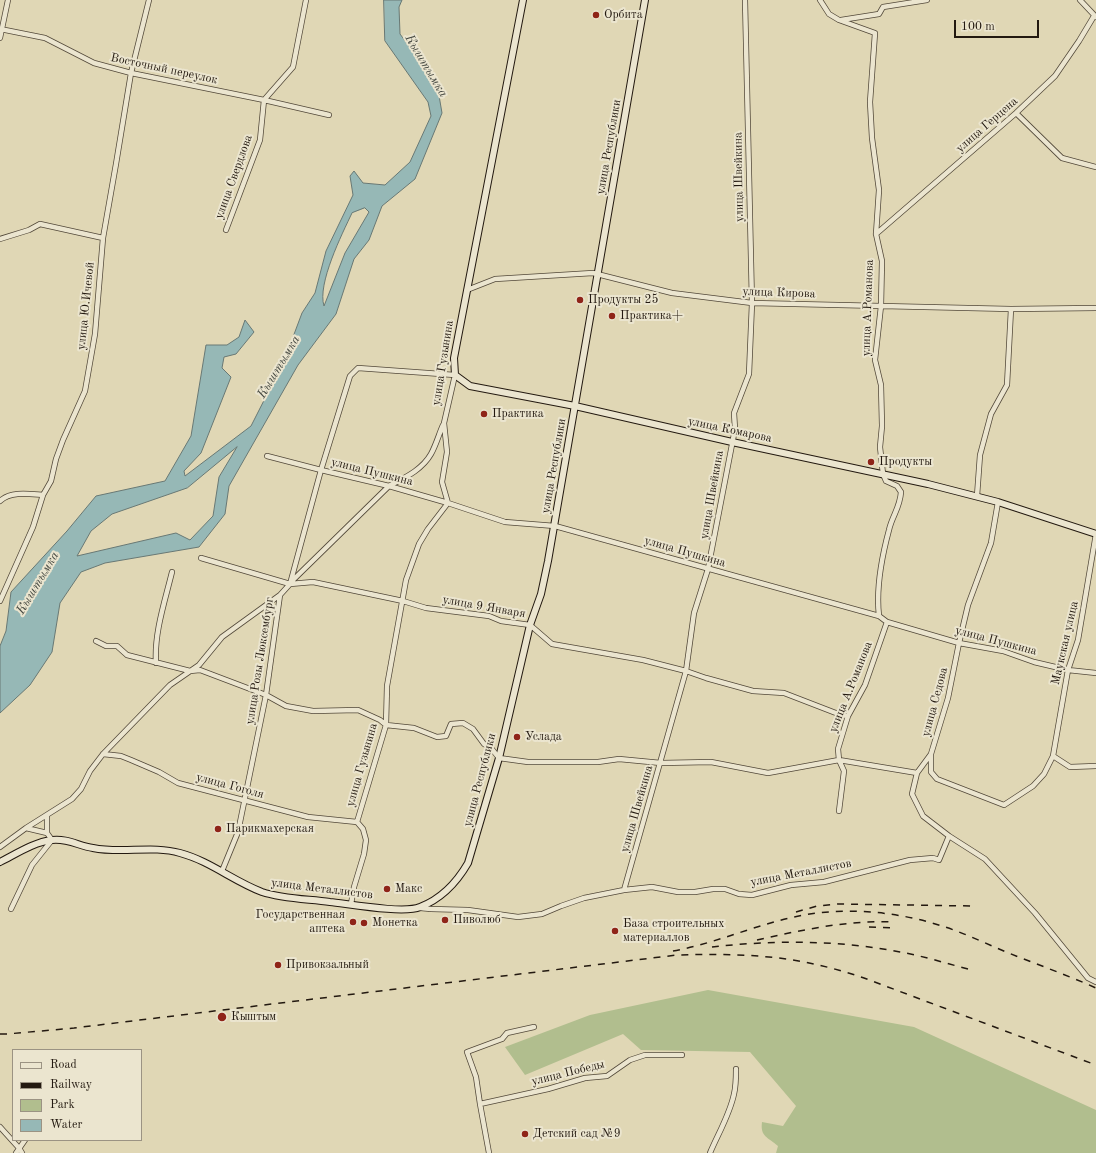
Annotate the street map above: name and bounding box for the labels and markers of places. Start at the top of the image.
place label: Орбита [604,8,643,22]
marker: Орбита [591,10,601,20]
place label: Продукты 25 [588,293,658,307]
marker: Продукты 25 [575,295,585,305]
place label: Практика+ [620,309,683,323]
marker: Практика+ [607,311,617,321]
place label: Практика [492,407,544,421]
marker: Практика [479,409,489,419]
place label: Продукты [879,455,932,469]
marker: Продукты [866,457,876,467]
place label: Услада [525,730,562,744]
marker: Услада [512,732,522,742]
place label: Парикмахерская [226,822,314,836]
marker: Парикмахерская [213,824,223,834]
place label: Макс [395,882,422,896]
marker: Макс [382,884,392,894]
place label: Государственная аптека [256,908,345,936]
place label: Пиволюб [453,913,501,927]
marker: Пиволюб [440,915,450,925]
place label: Монетка [372,916,418,930]
marker: Государственная аптека [348,917,358,927]
place label: База cтроительных материаллов [623,917,724,945]
marker: Монетка [359,918,369,928]
marker: База cтроительных материаллов [610,926,620,936]
place label: Привокзальный [286,958,369,972]
marker: Привокзальный [273,960,283,970]
place label: Кыштым [231,1010,276,1024]
marker: Кыштым [216,1011,228,1023]
place label: Детский сад №9 [533,1127,621,1141]
marker: Детский сад №9 [520,1129,530,1139]

